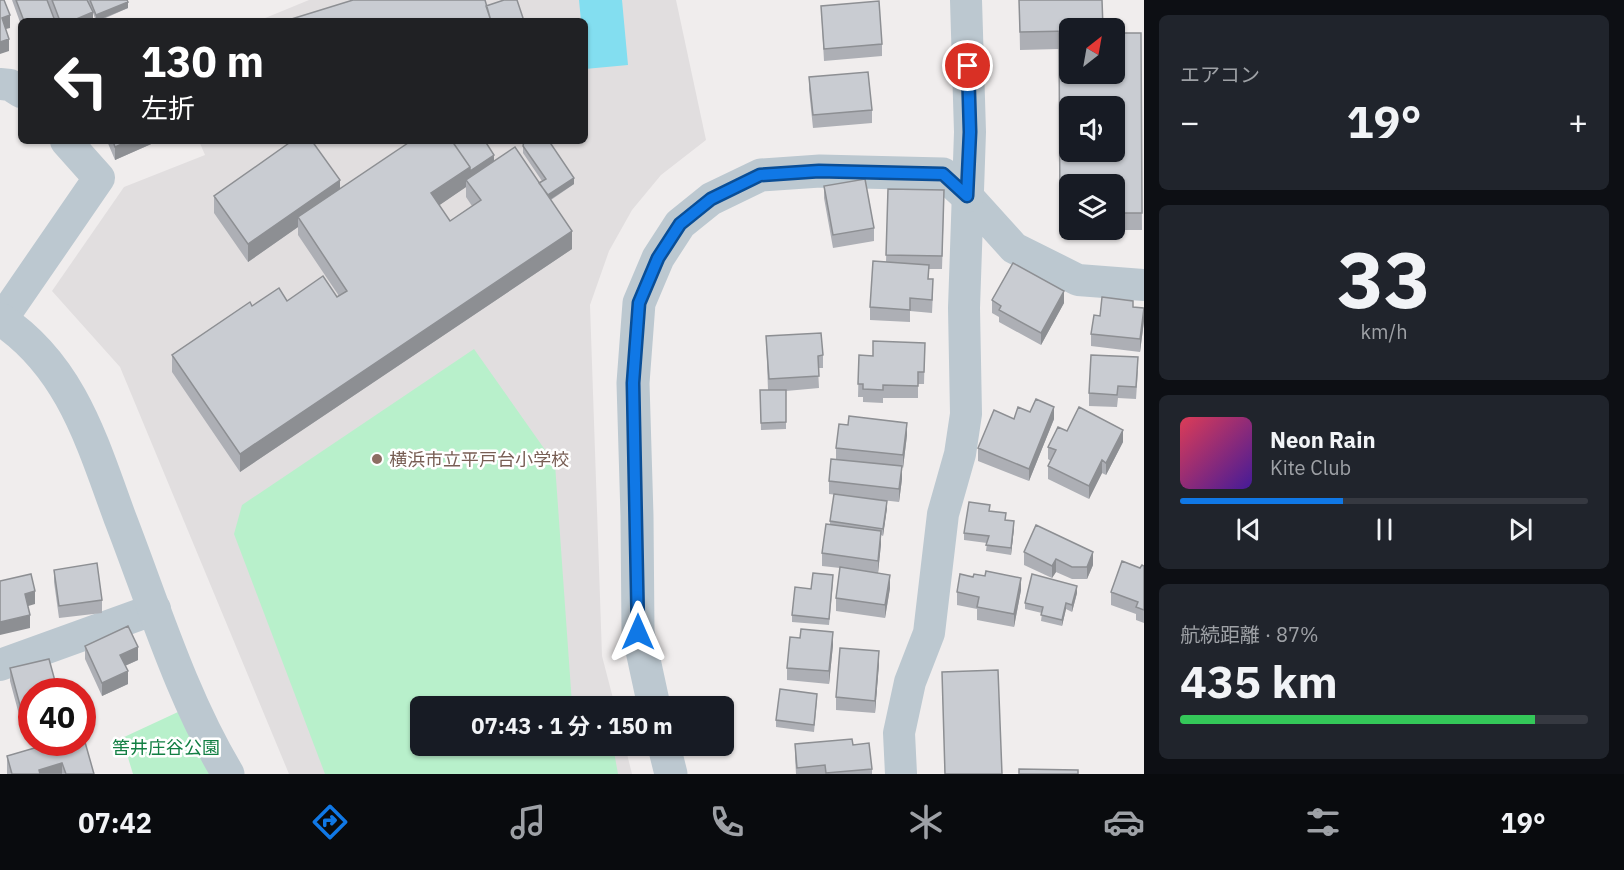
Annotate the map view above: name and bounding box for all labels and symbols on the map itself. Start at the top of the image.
north arrow [1059,18,1125,84]
pin [942,40,993,91]
place label: 横浜市立平戸台小学校 [389,448,569,471]
marker: 横浜市立平戸台小学校 [370,452,384,466]
position arrow [606,600,670,664]
speed limit sign: 40 [18,678,96,756]
park label: 筈井庄谷公園 [112,736,220,759]

